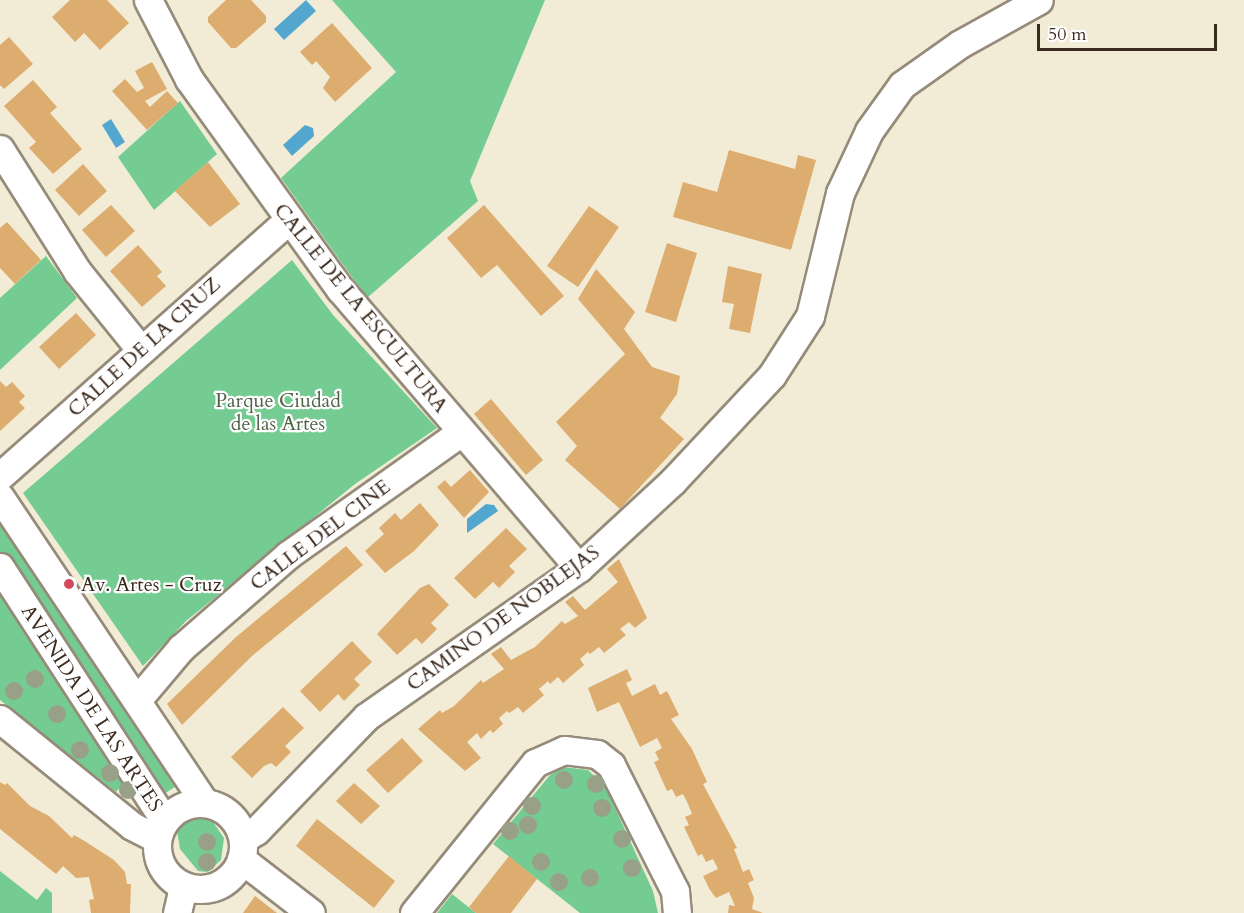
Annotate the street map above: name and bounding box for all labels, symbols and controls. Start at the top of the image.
scale bar [1040,12,1220,50]
text: 50 m [1048,22,1087,47]
street label: CALLE DE LA ESCULTURA [269,199,453,417]
street label: CALLE DE LA CRUZ [63,272,225,422]
park label: Parque Ciudad de las Artes [215,389,341,436]
street label: CALLE DEL CINE [245,475,395,595]
street label: CAMINO DE NOBLEJAS [402,540,604,696]
place label: Av. Artes - Cruz [81,572,222,596]
marker: Av. Artes - Cruz [62,577,76,591]
street label: AVENIDA DE LAS ARTES [16,600,168,816]

